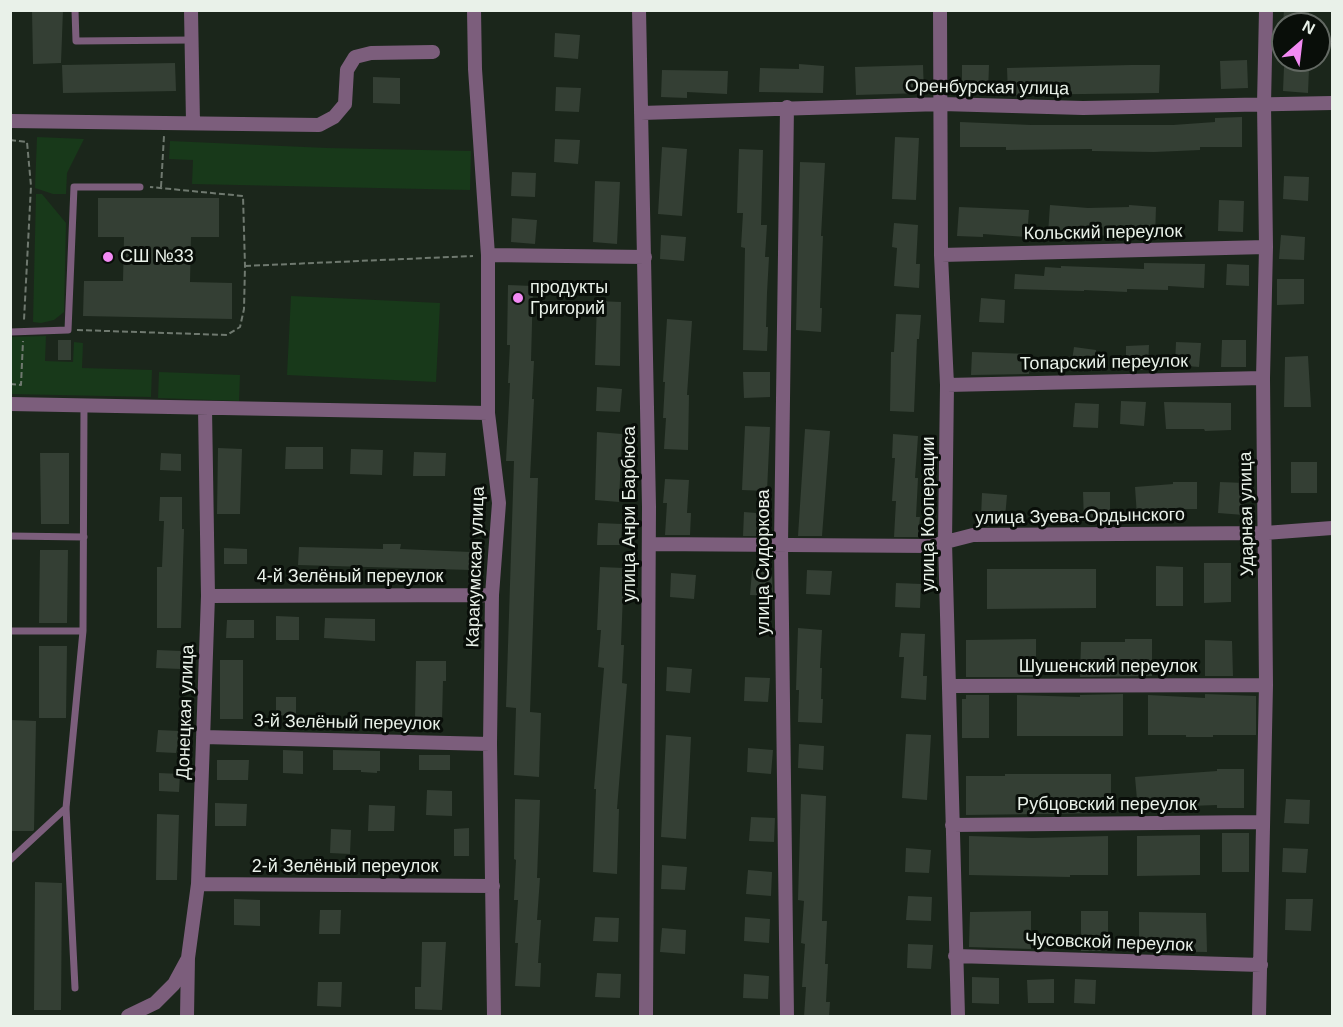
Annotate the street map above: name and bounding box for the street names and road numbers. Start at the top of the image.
street label: Оренбурская улица [905,76,1069,100]
street label: Кольский переулок [1023,221,1183,245]
street label: Топарский переулок [1020,351,1188,375]
street label: улица Анри Барбюса [619,426,641,602]
street label: улица Кооперации [918,436,940,592]
street label: Ударная улица [1235,451,1259,577]
street label: Каракумская улица [462,486,490,648]
street label: улица Сидоркова [753,489,775,635]
street label: улица Зуева-Ордынского [975,504,1185,530]
street label: 4-й Зелёный переулок [257,566,443,588]
street label: Донецкая улица [173,644,199,780]
street label: Шушенский переулок [1019,656,1197,678]
street label: 3-й Зелёный переулок [254,711,440,735]
street label: Рубцовский переулок [1017,794,1197,816]
street label: 2-й Зелёный переулок [252,856,438,878]
street label: Чусовской переулок [1025,929,1193,957]

